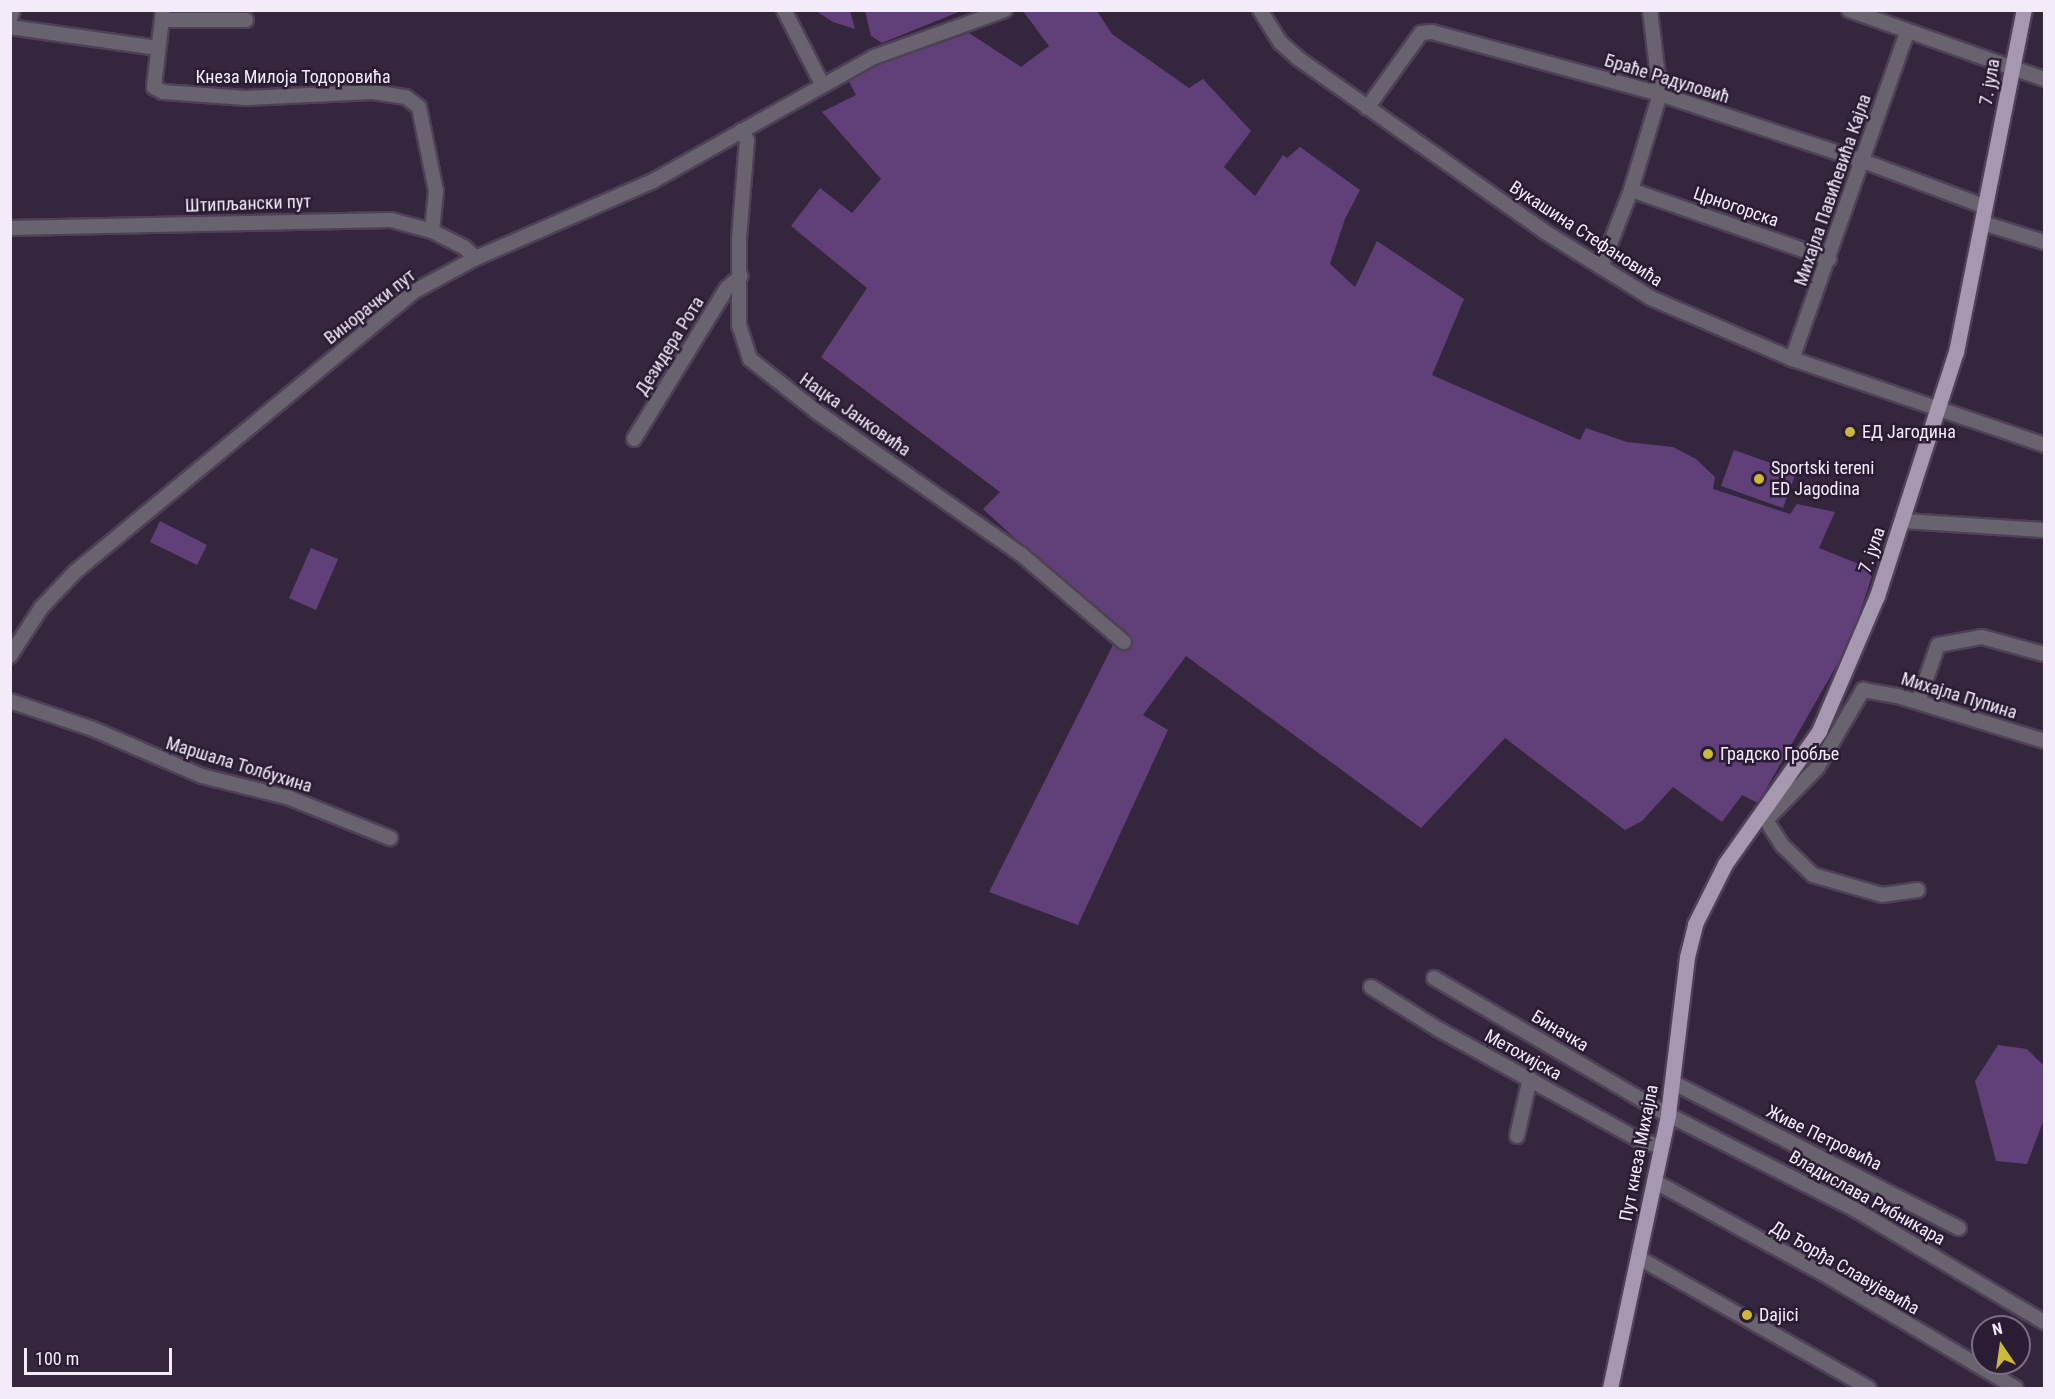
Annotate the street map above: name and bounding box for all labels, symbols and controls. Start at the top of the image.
street label: Браће Радуловић [1602,50,1732,108]
street label: 7. јула [1975,57,2005,107]
street label: Кнеза Милоја Тодоровића [195,66,391,88]
street label: Михајла Павићевића Кајла [1790,91,1876,289]
street label: Вукашина Стефановића [1506,176,1666,292]
street label: Црногорска [1691,182,1781,232]
street label: Штипљански пут [185,191,311,217]
street label: Винорачки пут [320,265,420,349]
street label: Дезидера Рота [631,293,709,399]
street label: Нацка Јанковића [795,369,915,461]
place label: ЕД Јагодина [1862,421,1956,443]
marker: ЕД Јагодина [1843,425,1857,439]
place label: Sportski tereni ED Jagodina [1771,458,1874,500]
marker: Sportski tereni ED Jagodina [1752,472,1766,486]
street label: 7. јула [1854,524,1890,576]
street label: Михајла Пупина [1898,668,2020,724]
street label: Маршала Толбухина [163,732,315,798]
place label: Градско Гробље [1720,743,1839,765]
marker: Градско Гробље [1701,747,1715,761]
street label: Биначка [1528,1006,1592,1056]
street label: Метохијска [1481,1025,1565,1085]
street label: Пут кнеза Михајла [1615,1083,1663,1223]
street label: Живе Петровића [1763,1101,1885,1175]
street label: Владислава Рибникара [1785,1146,1949,1250]
street label: Др Ђорђа Славујевића [1767,1216,1923,1320]
place label: Dajici [1759,1304,1799,1326]
marker: Dajici [1740,1308,1754,1322]
north arrow [1971,1315,2031,1375]
text: N [1990,1319,2004,1339]
scale bar [27,1336,176,1374]
text: 100 m [35,1348,79,1369]

